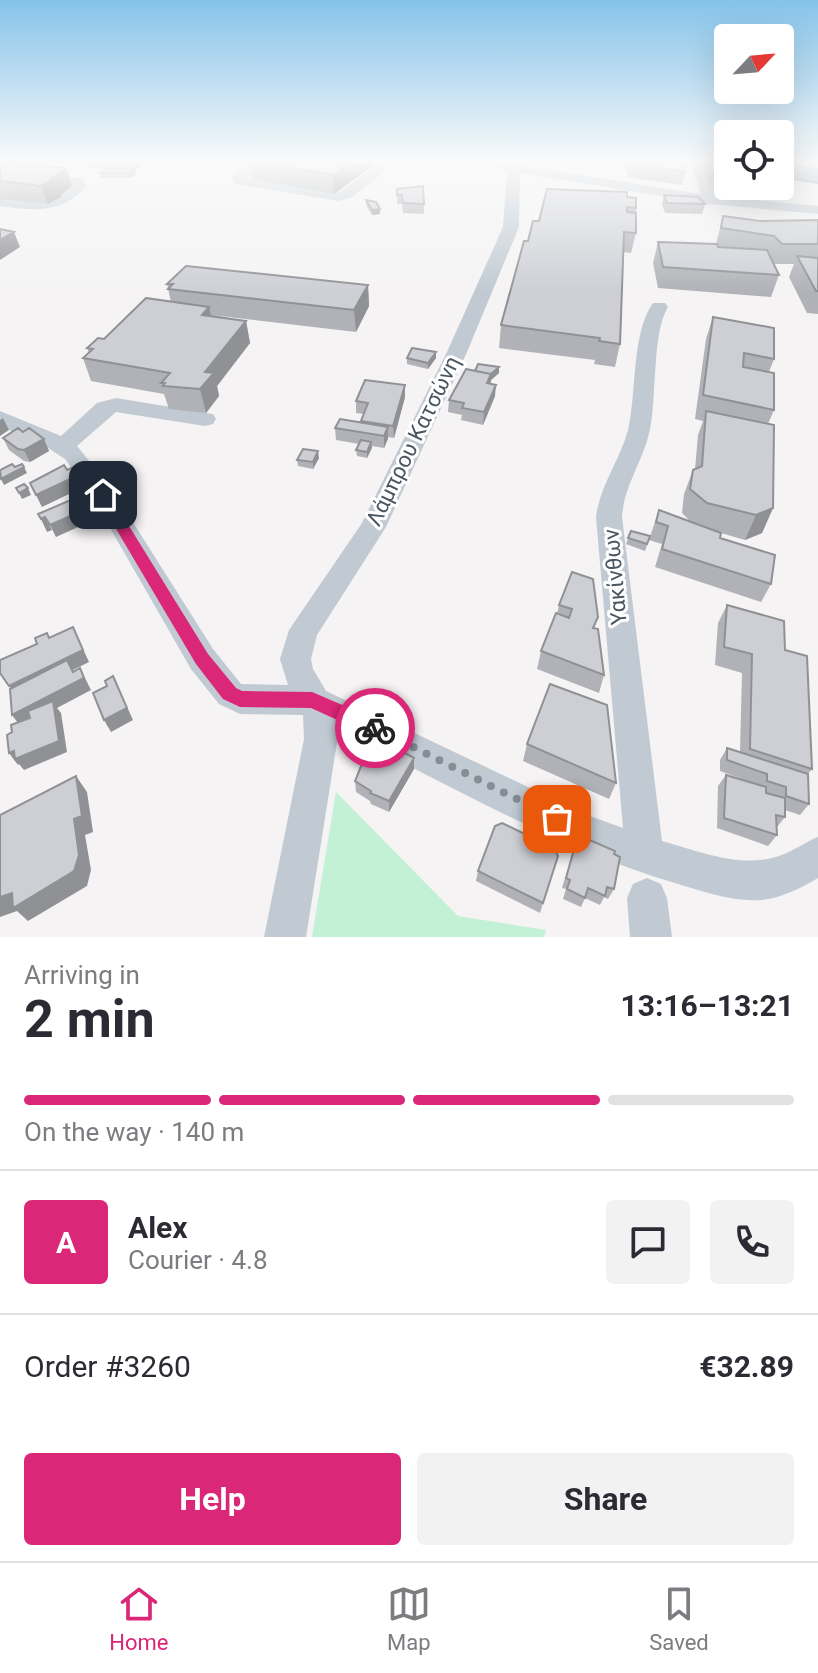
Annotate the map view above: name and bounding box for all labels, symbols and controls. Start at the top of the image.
north arrow [714,24,794,104]
map controls [714,24,794,200]
button: locate [714,120,794,200]
street label: Λάμπρου Κατσώνη [361,352,465,530]
pin [69,461,137,529]
icon: home [81,473,125,517]
street label: Υακίνθων [598,528,632,626]
courier [335,688,415,768]
icon: bike [353,706,397,750]
pin [523,785,591,853]
icon: bag [535,797,579,841]
text: Arriving in [24,960,140,990]
text: 13:16–13:21 [620,988,794,1023]
text: 2 min [24,989,155,1050]
text: On the way · 140 m [24,1117,244,1147]
button: chat [606,1200,690,1284]
button: phone [710,1200,794,1284]
text: Alex [128,1210,188,1245]
text: A [56,1225,76,1260]
text: Courier · 4.8 [128,1245,268,1275]
text: Order #3260 [24,1349,191,1384]
text: €32.89 [699,1349,794,1384]
button: Help [24,1453,401,1545]
button: Share [417,1453,794,1545]
tab: Home [109,1582,168,1655]
tab: Map [387,1582,431,1655]
tab: Saved [649,1582,709,1655]

